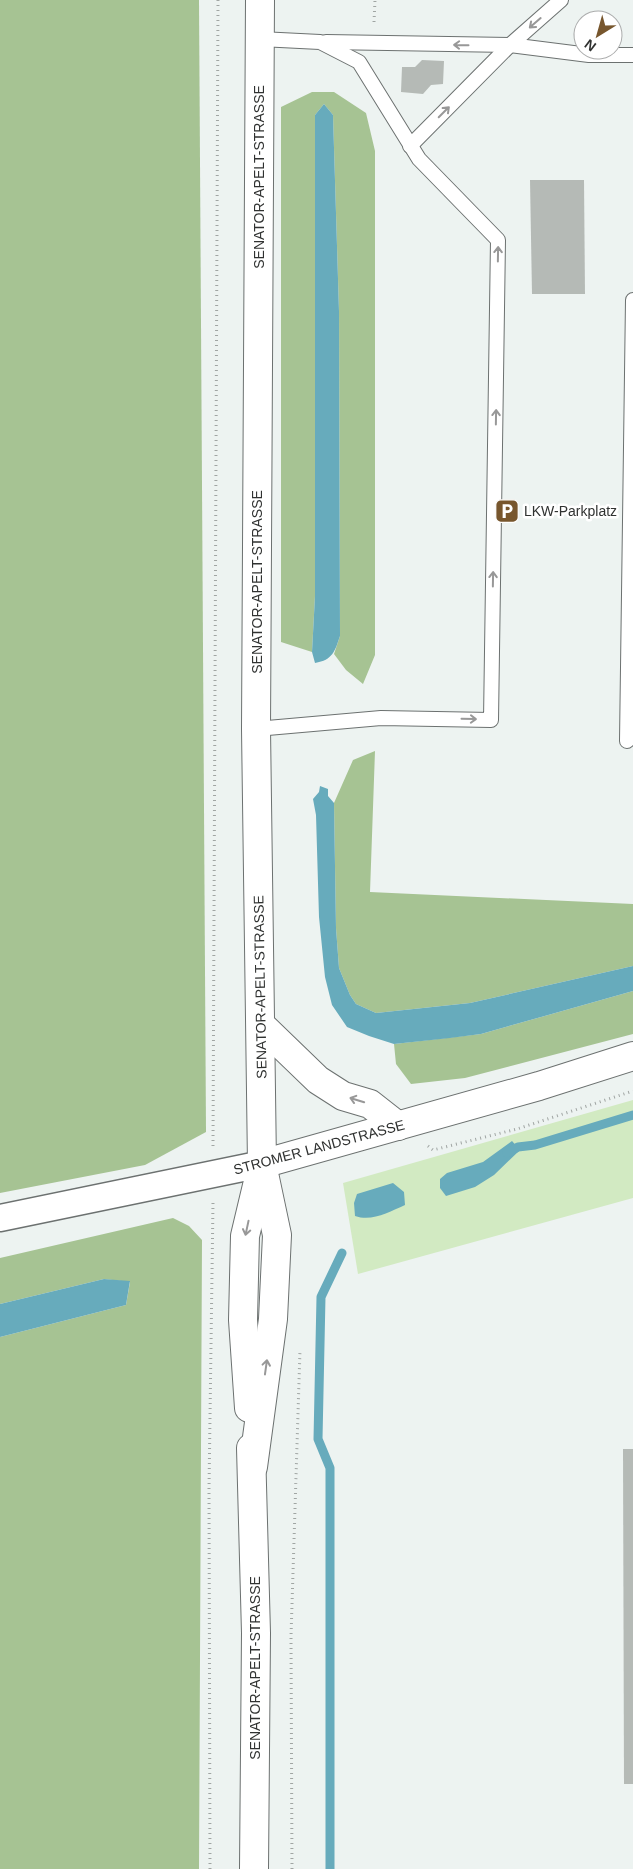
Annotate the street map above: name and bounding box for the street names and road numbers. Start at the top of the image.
street label: SENATOR-APELT-STRASSE [251,85,267,269]
street label: SENATOR-APELT-STRASSE [249,490,265,674]
street label: SENATOR-APELT-STRASSE [250,895,270,1079]
street label: STROMER LANDSTRASSE [232,1116,406,1178]
street label: SENATOR-APELT-STRASSE [247,1576,263,1760]

